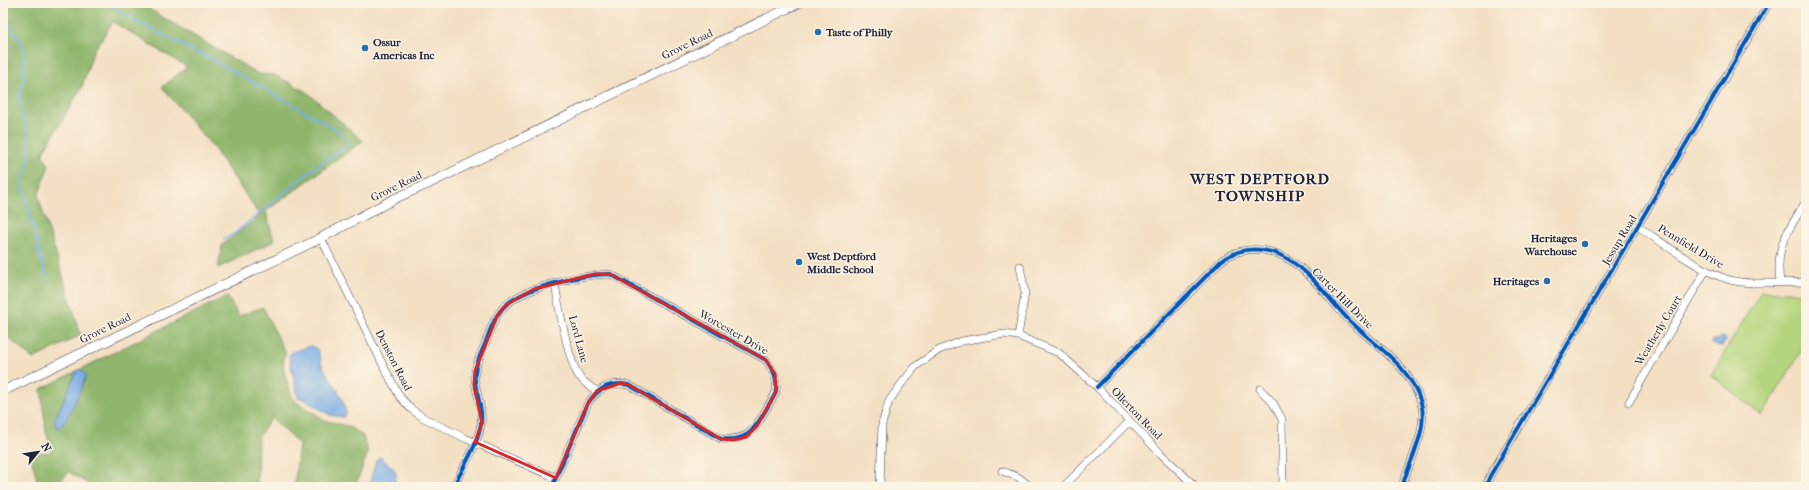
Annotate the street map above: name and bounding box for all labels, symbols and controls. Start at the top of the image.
street label: Grove Road [659,26,716,62]
place label: Taste of Philly [825,26,894,39]
marker: Taste of Philly [813,27,823,37]
place label: Ossur Americas Inc [372,36,435,62]
marker: Ossur Americas Inc [360,43,370,53]
street label: Grove Road [368,168,425,204]
district label: WEST DEPTFORD TOWNSHIP [1189,170,1330,205]
street label: Jessup Road [1599,212,1640,269]
street label: Pennfield Drive [1656,222,1726,271]
place label: Heritages Warehouse [1524,232,1578,258]
marker: Heritages Warehouse [1580,239,1590,249]
place label: West Deptford Middle School [806,250,877,276]
marker: West Deptford Middle School [794,257,804,267]
street label: Carter Hill Drive [1309,265,1376,332]
place label: Heritages [1493,275,1539,288]
marker: Heritages [1542,276,1552,286]
street label: Weatherly Court [1632,293,1685,369]
street label: Worcester Drive [696,307,771,358]
street label: Grove Road [77,310,134,346]
street label: Lord Lane [566,314,591,365]
street label: Denston Road [373,327,415,394]
street label: Ollerton Road [1108,385,1165,443]
north arrow [18,432,58,472]
text: N [39,440,54,455]

